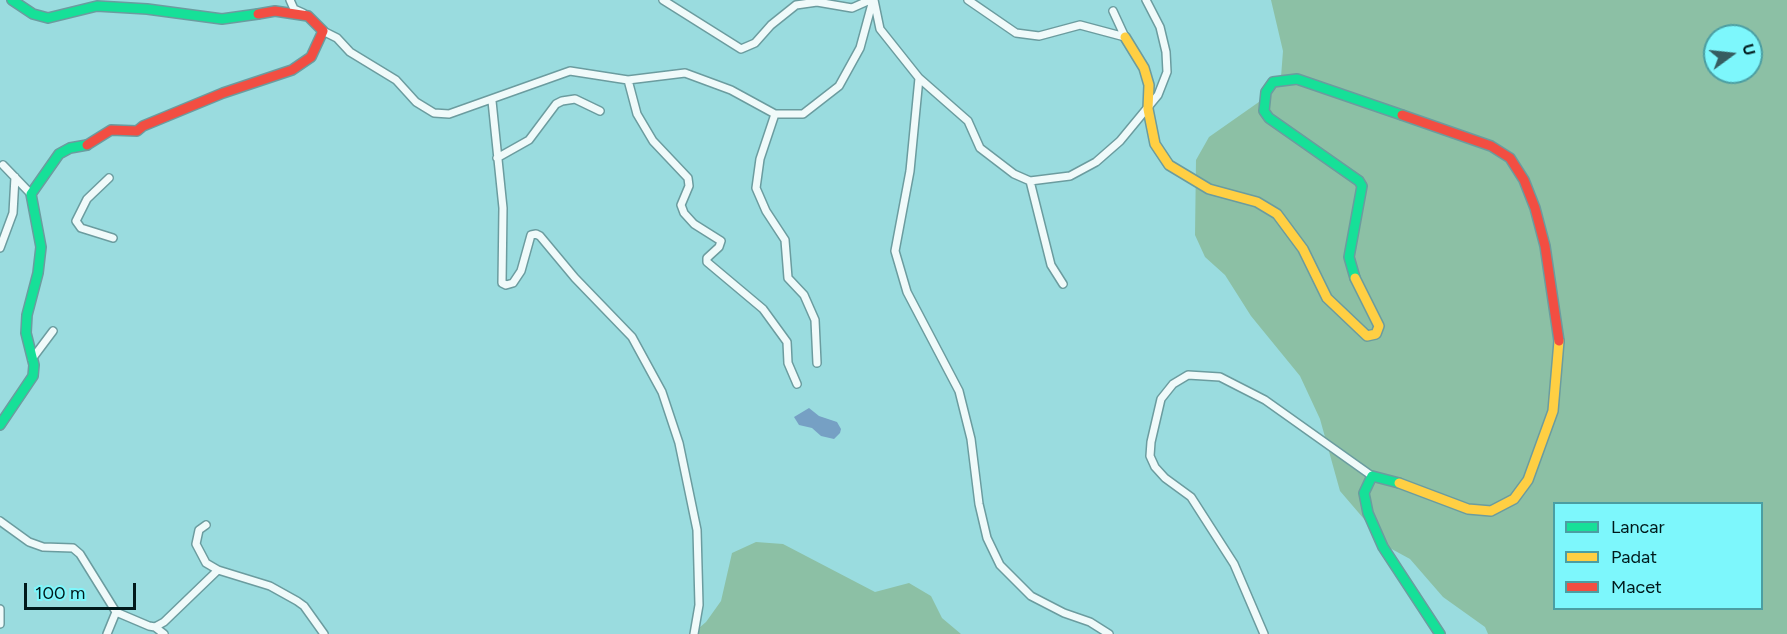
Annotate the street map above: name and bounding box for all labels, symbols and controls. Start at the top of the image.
north arrow [1703,24,1763,84]
text: U [1738,42,1760,58]
legend [1553,502,1763,610]
text: Lancar [1611,516,1665,538]
text: Padat [1611,546,1657,568]
scale bar [27,571,140,609]
text: Macet [1611,576,1662,598]
text: 100 m [35,582,85,604]

